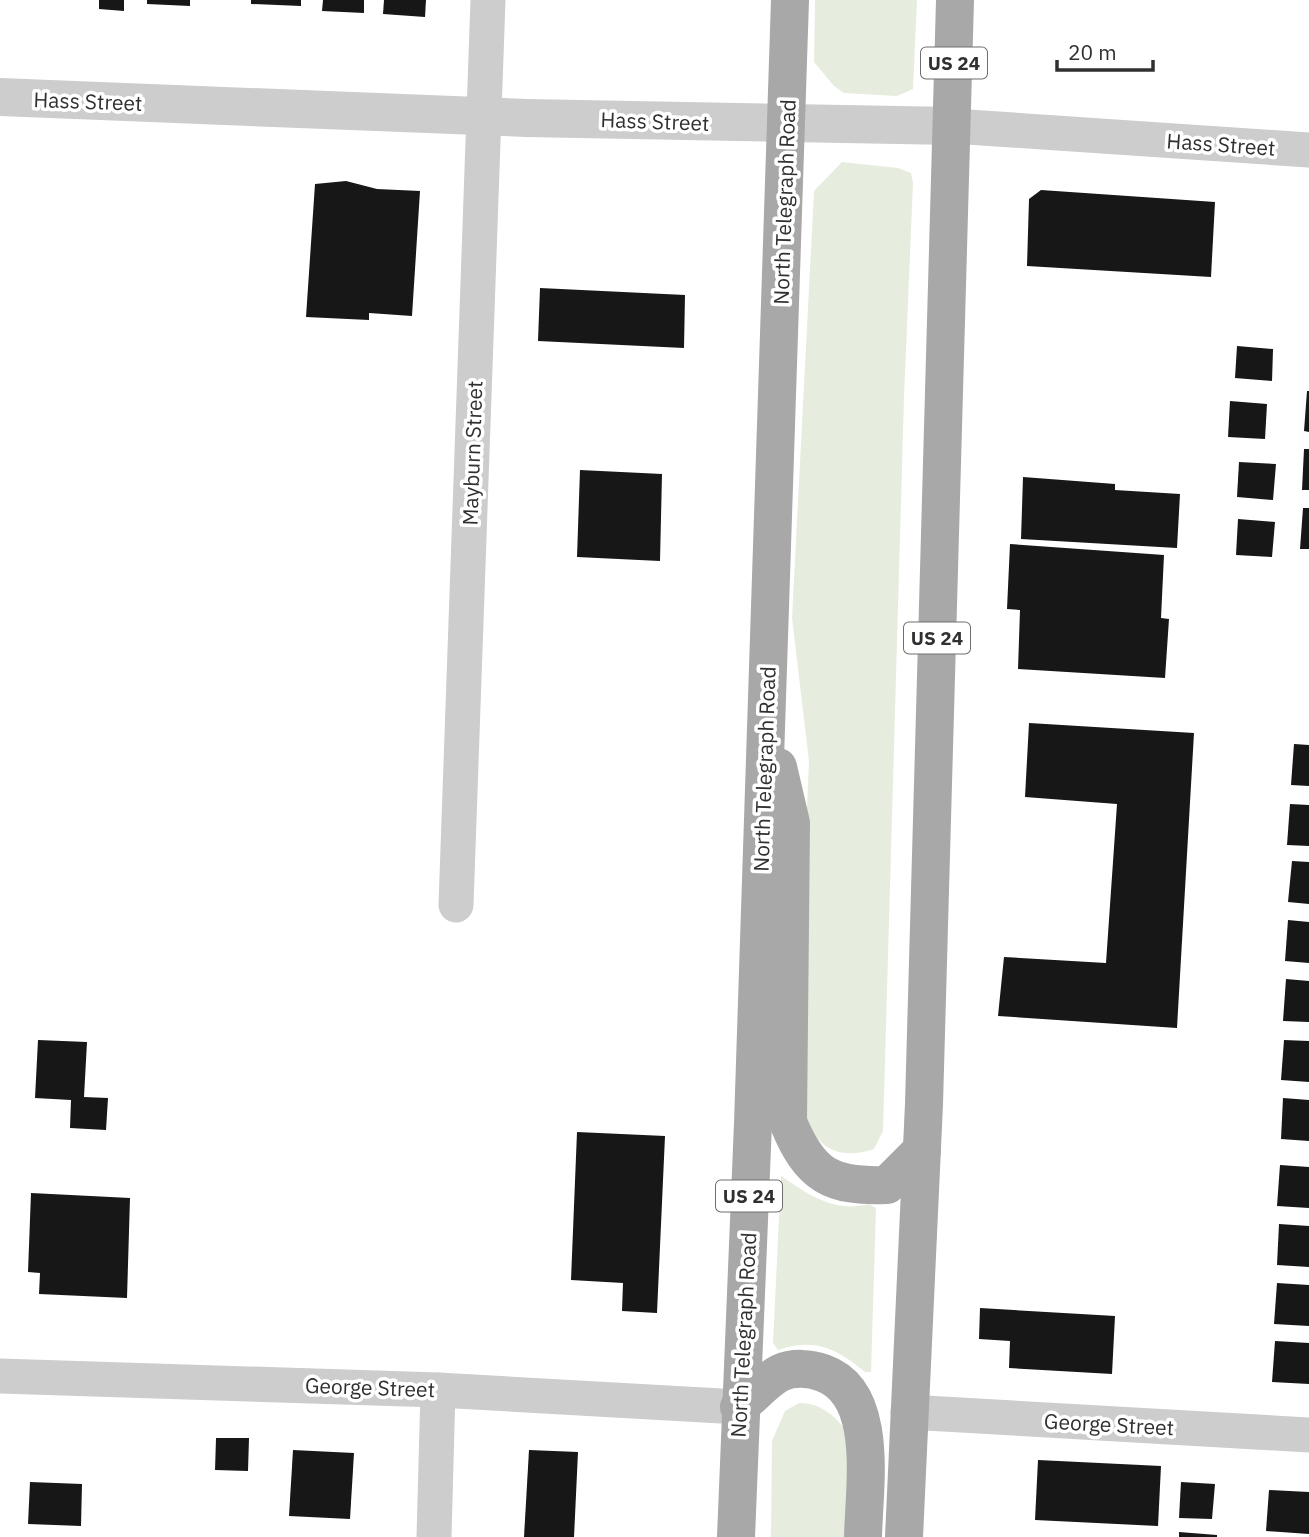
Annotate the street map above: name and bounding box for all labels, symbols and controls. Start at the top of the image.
scale bar [1057,28,1153,72]
text: 20 m [1068,38,1117,66]
road number: US 24 [921,48,987,78]
street label: Hass Street [33,85,143,117]
street label: North Telegraph Road [766,99,802,305]
street label: Hass Street [600,105,710,137]
street label: Hass Street [1166,126,1276,162]
street label: Mayburn Street [455,380,489,526]
road number: US 24 [904,622,970,653]
street label: North Telegraph Road [746,666,782,872]
road number: US 24 [716,1180,782,1212]
street label: North Telegraph Road [724,1232,762,1438]
street label: George Street [304,1371,436,1403]
street label: George Street [1043,1407,1175,1441]

